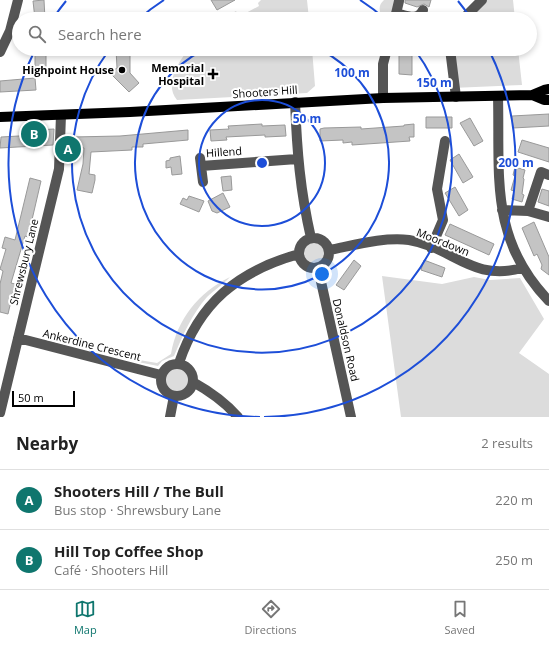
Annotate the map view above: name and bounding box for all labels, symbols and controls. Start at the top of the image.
search box [12,12,537,56]
icon: search [26,23,48,45]
text: Search here [58,24,142,44]
place label: Memorial Hospital [151,60,204,88]
place label: Highpoint House [22,62,114,77]
text: 100 m [334,64,370,81]
marker: Highpoint House [117,65,127,75]
marker: Memorial Hospital [207,68,219,80]
text: 150 m [416,74,452,91]
street label: Shooters Hill [232,82,298,101]
text: 50 m [293,110,321,127]
pin: B [21,119,47,149]
pin: A [55,134,81,164]
street label: Hillend [205,143,242,160]
text: 200 m [498,154,534,171]
centre of rings [255,156,269,170]
street label: Shrewsbury Lane [6,217,41,307]
street label: Moordown [414,224,472,259]
your location [312,264,332,284]
street label: Donaldson Road [330,297,363,383]
street label: Ankerdine Crescent [42,325,143,364]
scale bar [12,389,75,408]
text: 50 m [18,390,44,405]
text: Nearby [16,432,78,455]
text: 2 results [481,434,533,452]
text: Shooters Hill / The Bull [54,481,224,501]
text: A [25,491,33,509]
text: 220 m [495,491,533,509]
text: Bus stop · Shrewsbury Lane [54,501,221,519]
text: Hill Top Coffee Shop [54,541,203,561]
text: B [25,551,33,569]
text: 250 m [495,551,533,569]
text: Café · Shooters Hill [54,561,168,579]
tab: Map [74,598,97,637]
tab: Directions [245,598,297,637]
tab: Saved [444,598,475,637]

